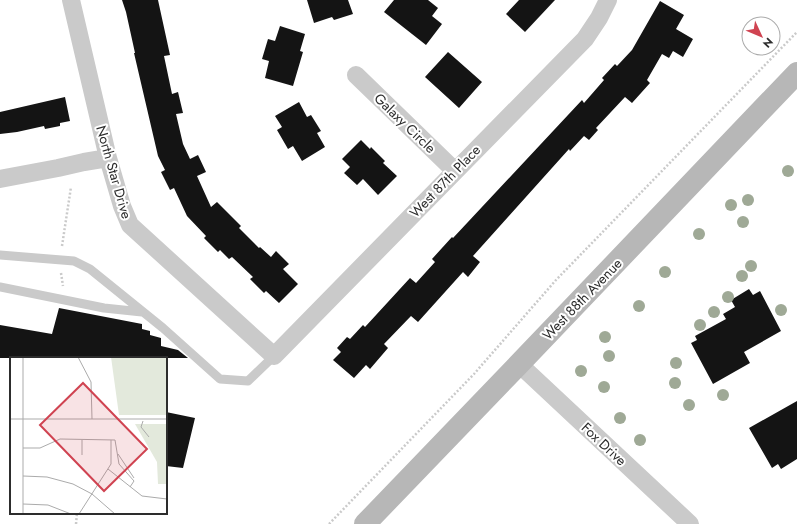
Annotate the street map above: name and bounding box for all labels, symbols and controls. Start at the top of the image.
north arrow [741,16,781,56]
text: N [759,34,777,52]
street label: Galaxy Circle [370,88,440,158]
street label: North Star Drive [91,123,137,221]
street label: West 87th Place [405,140,485,222]
street label: West 88th Avenue [538,254,626,344]
inset map [10,357,167,514]
street label: Fox Drive [577,418,631,470]

